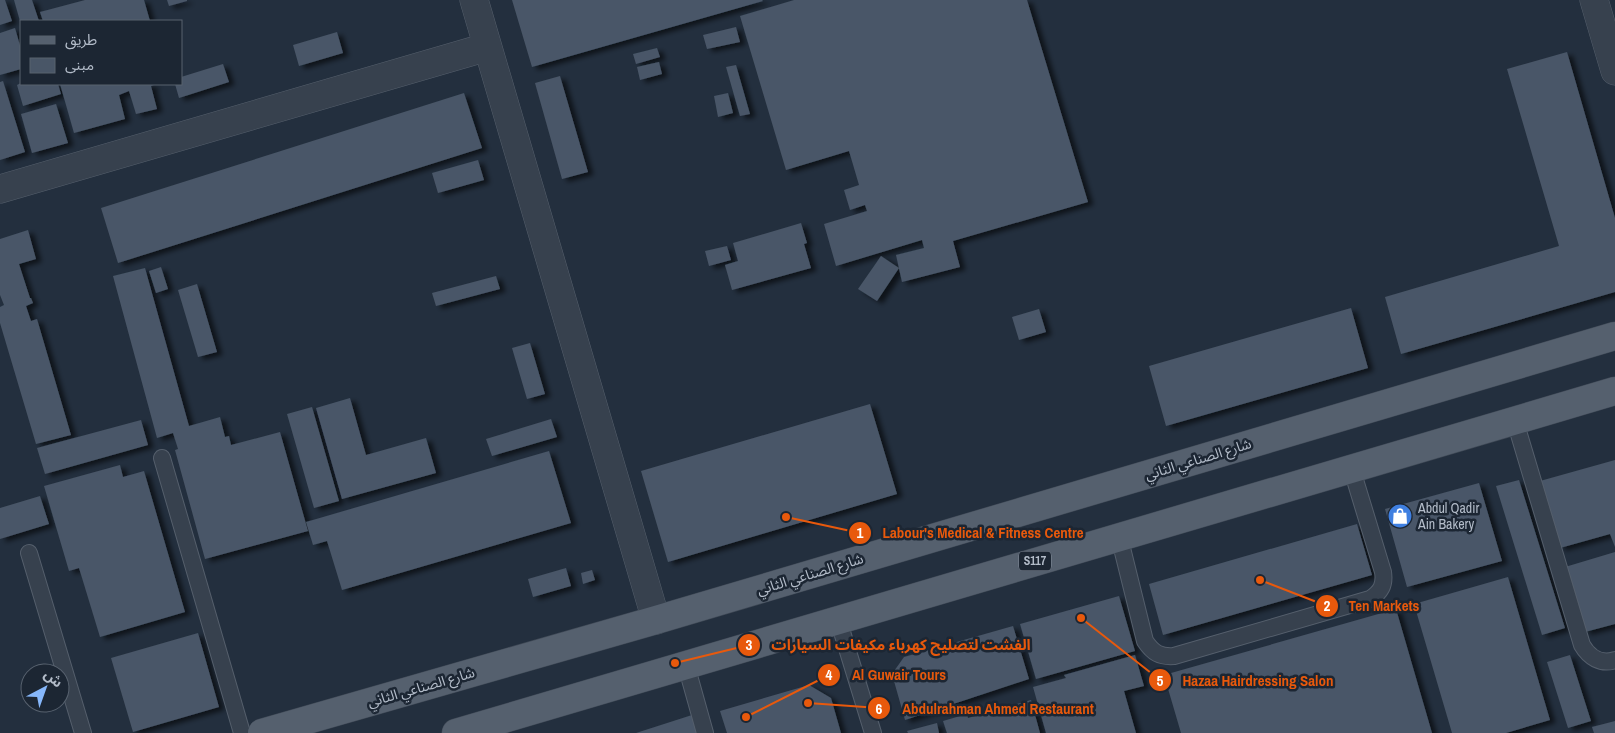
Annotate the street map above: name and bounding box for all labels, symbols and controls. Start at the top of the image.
legend [20,20,182,85]
text: طريق [65,29,97,50]
text: مبنى [65,54,94,75]
street label: شارع الصناعي الثاني [1143,434,1254,486]
place label: Abdul Qadir Ain Bakery [1417,499,1479,533]
shop icon: Abdul Qadir Ain Bakery [1387,503,1413,529]
callout: Labour's Medical & Fitness Centre [847,518,1093,548]
text: 1 [857,522,864,543]
text: Labour's Medical & Fitness Centre [882,522,1084,543]
street label: شارع الصناعي الثاني [755,549,866,601]
road number: S117 [1019,552,1051,570]
callout: Ten Markets [1314,591,1430,621]
text: 2 [1324,595,1331,616]
text: Ten Markets [1349,595,1420,616]
callout: الفشت لتصلیح کھرباء مکیفات السیارات [737,630,1041,660]
text: 3 [746,634,753,655]
text: الفشت لتصلیح کھرباء مکیفات السیارات [771,634,1031,656]
callout: Al Guwair Tours [817,660,956,690]
north arrow [20,663,70,713]
street label: شارع الصناعي الثاني [365,663,477,713]
text: 4 [826,664,833,685]
text: Al Guwair Tours [852,664,946,685]
text: ش [40,665,67,691]
callout: Hazaa Hairdressing Salon [1148,665,1344,695]
text: 5 [1157,670,1164,691]
text: Hazaa Hairdressing Salon [1182,670,1334,691]
callout: Abdulrahman Ahmed Restaurant [867,693,1104,723]
text: 6 [876,698,883,719]
text: Abdulrahman Ahmed Restaurant [902,698,1094,719]

